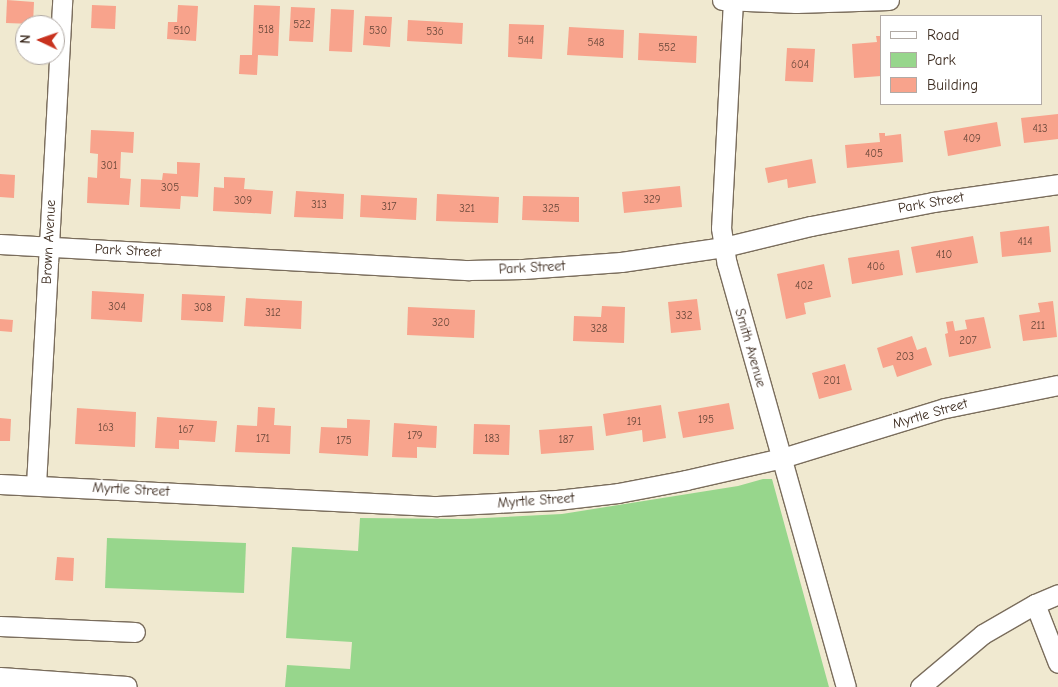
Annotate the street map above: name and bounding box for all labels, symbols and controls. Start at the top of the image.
north arrow [15,15,65,65]
legend [880,15,1043,105]
house number: 522 [293,18,311,32]
house number: 518 [258,23,274,37]
house number: 510 [173,24,191,38]
house number: 530 [369,24,387,38]
house number: 536 [426,25,444,39]
text: Road [927,26,959,44]
text: N [17,34,34,44]
house number: 544 [518,34,534,48]
house number: 548 [588,36,604,50]
house number: 552 [658,41,676,55]
text: Park [927,51,956,69]
house number: 604 [791,58,809,72]
text: Building [927,76,978,94]
house number: 413 [1032,122,1048,136]
house number: 409 [963,132,981,146]
house number: 405 [865,147,883,161]
house number: 301 [101,159,117,173]
house number: 305 [161,181,179,195]
street label: Park Street [897,189,965,217]
house number: 329 [643,193,661,207]
house number: 309 [234,194,252,208]
house number: 313 [311,198,327,212]
street label: Brown Avenue [38,199,60,285]
house number: 317 [381,200,397,214]
house number: 321 [459,202,475,216]
house number: 325 [542,202,560,216]
house number: 414 [1018,235,1032,249]
street label: Park Street [94,241,162,261]
house number: 410 [936,248,952,262]
street label: Park Street [498,258,566,278]
house number: 406 [867,260,885,274]
house number: 402 [795,279,813,293]
house number: 304 [108,300,126,314]
house number: 308 [194,301,212,315]
house number: 312 [265,306,281,320]
street label: Smith Avenue [731,307,769,389]
house number: 332 [676,309,692,323]
house number: 320 [432,316,450,330]
house number: 211 [1031,319,1045,333]
house number: 328 [591,322,607,336]
house number: 207 [959,334,977,348]
house number: 203 [896,350,914,364]
house number: 201 [824,374,840,388]
street label: Myrtle Street [891,395,969,433]
house number: 195 [698,413,714,427]
house number: 191 [627,415,641,429]
house number: 163 [98,421,114,435]
house number: 167 [178,423,194,437]
house number: 179 [407,429,423,443]
house number: 171 [256,432,270,446]
house number: 183 [484,432,500,446]
house number: 187 [558,433,574,447]
house number: 175 [336,434,352,448]
street label: Myrtle Street [92,480,170,500]
street label: Myrtle Street [497,490,575,512]

